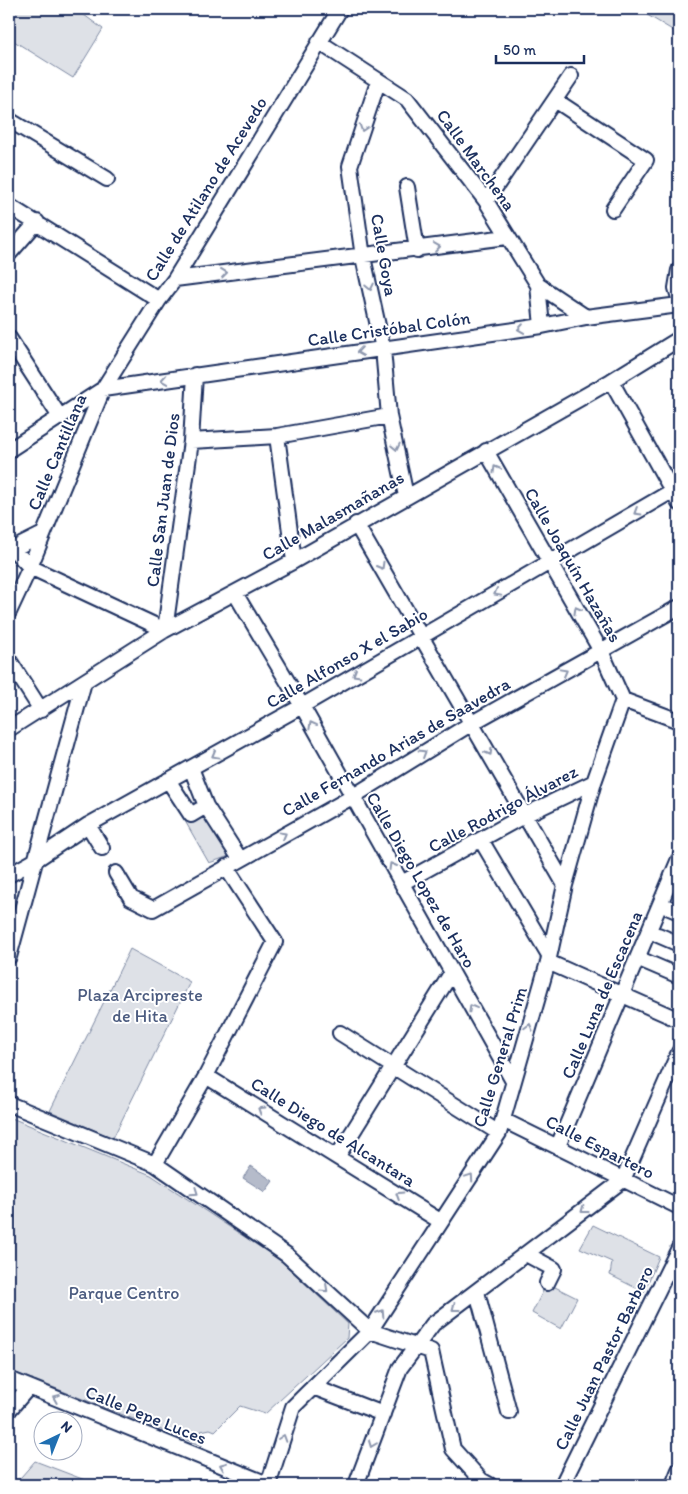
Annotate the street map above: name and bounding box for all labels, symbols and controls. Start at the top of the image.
scale bar [496,32,583,64]
text: 50 m [503,41,536,59]
street label: Calle de Atilano de Acevedo [140,93,272,285]
street label: Calle Marchena [432,105,520,215]
one-way arrow [359,124,369,132]
street label: Calle Goya [366,212,402,298]
one-way arrow [433,242,441,253]
one-way arrow [220,268,228,279]
one-way arrow [364,283,374,292]
street label: Calle Cristóbal Colón [306,307,472,351]
one-way arrow [516,323,524,334]
one-way arrow [355,346,363,357]
one-way arrow [160,374,169,384]
street label: Calle Cantillana [22,390,92,514]
street label: Calle San Juan de Dios [141,412,185,588]
one-way arrow [390,443,400,452]
one-way arrow [492,465,502,474]
street label: Calle Malasmañanas [258,466,408,566]
street label: Calle Joaquín Hazañas [520,484,626,646]
one-way arrow [634,505,643,515]
one-way arrow [374,561,384,570]
one-way arrow [493,587,502,597]
street label: Calle Alfonso X el Sabio [262,603,432,713]
one-way arrow [574,606,584,615]
one-way arrow [352,668,361,678]
one-way arrow [558,668,567,678]
street label: Calle Fernando Arias de Saavedra [278,672,515,821]
one-way arrow [308,721,318,730]
one-way arrow [482,747,492,756]
one-way arrow [211,749,220,759]
one-way arrow [418,750,427,760]
street label: Calle Rodrigo Álvarez [425,760,582,858]
street label: Calle Diego Lopez de Haro [362,788,480,972]
one-way arrow [277,831,286,841]
one-way arrow [389,863,399,872]
street label: Calle Luna de Escacena [557,908,647,1082]
park label: Plaza Arcipreste de Hita [77,984,203,1027]
street label: Calle General Prim [468,984,532,1130]
one-way arrow [468,1004,478,1013]
one-way arrow [523,1023,533,1032]
street label: Calle Diego de Alcantara [247,1072,420,1192]
one-way arrow [257,1106,266,1116]
street label: Calle Espartero [542,1110,658,1184]
one-way arrow [464,1173,473,1182]
one-way arrow [190,1186,199,1195]
one-way arrow [395,1192,404,1202]
one-way arrow [581,1204,590,1212]
street label: Calle Juan Pastor Barbero [550,1262,658,1454]
park label: Parque Centro [68,1282,180,1304]
one-way arrow [319,1283,328,1292]
one-way arrow [451,1302,461,1311]
one-way arrow [375,1309,385,1318]
street label: Calle Pepe Luces [82,1381,210,1449]
one-way arrow [52,1394,61,1405]
north arrow [32,1412,82,1462]
text: N [57,1417,76,1436]
one-way arrow [277,1435,287,1443]
one-way arrow [368,1439,378,1448]
one-way arrow [219,1462,228,1473]

